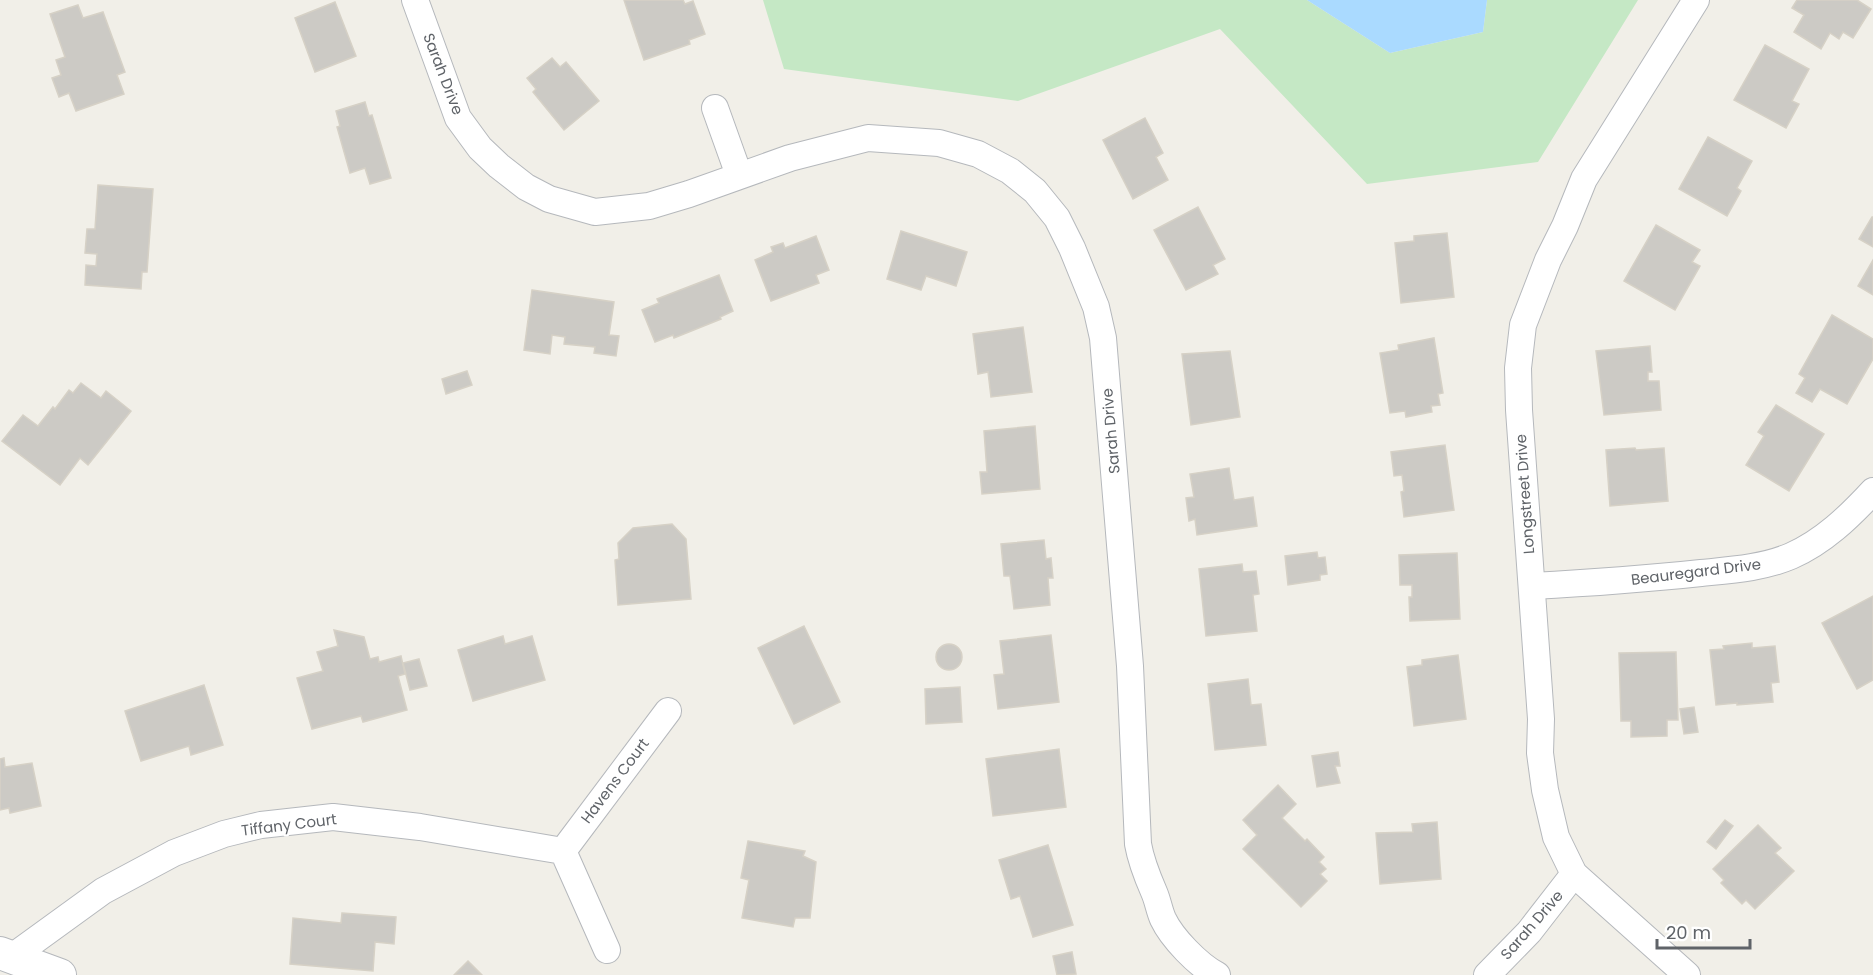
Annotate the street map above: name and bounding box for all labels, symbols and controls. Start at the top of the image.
street label: Sarah Drive [418,30,469,118]
street label: Sarah Drive [1096,387,1125,475]
street label: Longstreet Drive [1510,433,1539,555]
street label: Beauregard Drive [1630,553,1762,590]
street label: Havens Court [576,734,654,828]
street label: Tiffany Court [240,808,338,841]
street label: Sarah Drive [1496,885,1568,964]
scale bar [1657,912,1750,950]
text: 20 m [1666,920,1711,945]

